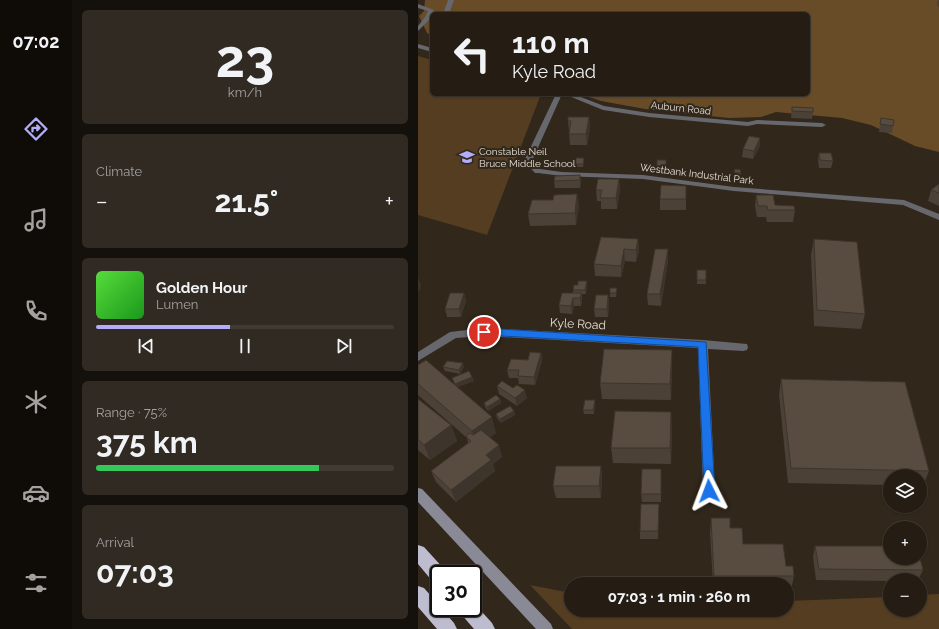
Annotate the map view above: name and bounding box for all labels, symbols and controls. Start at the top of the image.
text: 110 m [512,27,590,60]
text: 23 [216,28,274,89]
icon: left [446,28,498,80]
text: 07:02 [13,31,59,52]
text: Kyle Road [512,61,596,82]
text: km/h [228,85,262,100]
street label: Auburn Road [650,99,712,117]
icon: directions [22,115,50,143]
place label: Constable Neil Bruce Middle School [479,146,576,169]
school or university icon: Constable Neil Bruce Middle School [458,148,476,166]
street label: Westbank Industrial Park [640,162,755,187]
text: Climate [96,164,142,179]
text: 21.5° [215,184,278,219]
text: − [96,188,108,214]
text: + [385,188,394,214]
icon: music [22,206,50,234]
text: Golden Hour [156,279,247,297]
icon: phone [22,297,50,325]
text: Lumen [156,297,198,312]
pin [467,315,501,349]
street label: Kyle Road [550,316,606,332]
icon: arrive [473,321,495,343]
icon: previous [135,335,157,357]
icon: pause [234,335,256,357]
icon: next [333,335,355,357]
icon: climate [22,388,50,416]
text: Range · 75% [96,405,167,420]
text: 375 km [96,425,198,460]
map controls [883,469,927,617]
button: layers [883,469,927,513]
position arrow [688,470,730,512]
icon: car [22,479,50,507]
button: + [883,521,927,565]
text: Arrival [96,535,134,550]
text: 07:03 [96,555,174,590]
speed limit sign: 30 [430,565,482,617]
icon: filters [22,569,50,597]
button: − [883,573,927,617]
text: 07:03 · 1 min · 260 m [608,588,750,606]

